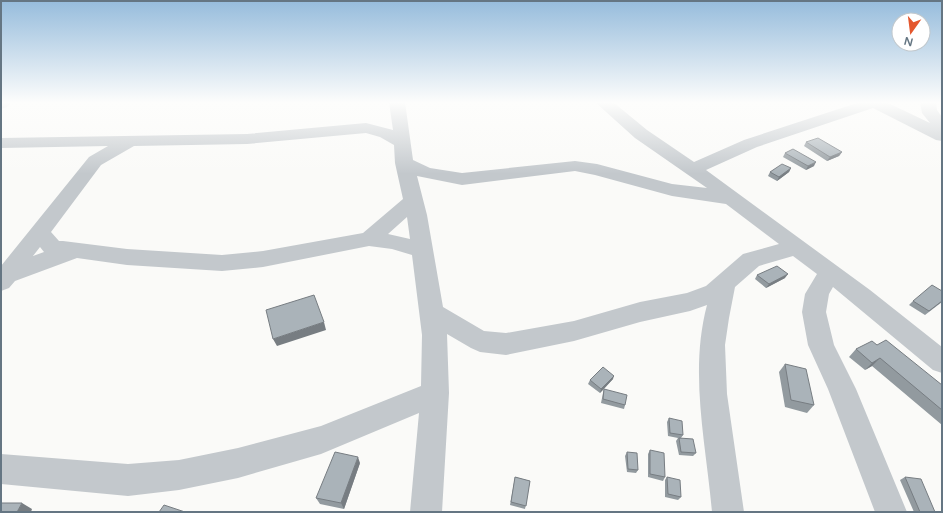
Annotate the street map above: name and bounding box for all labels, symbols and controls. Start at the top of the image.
north arrow [891,12,931,52]
text: N [903,34,915,49]

